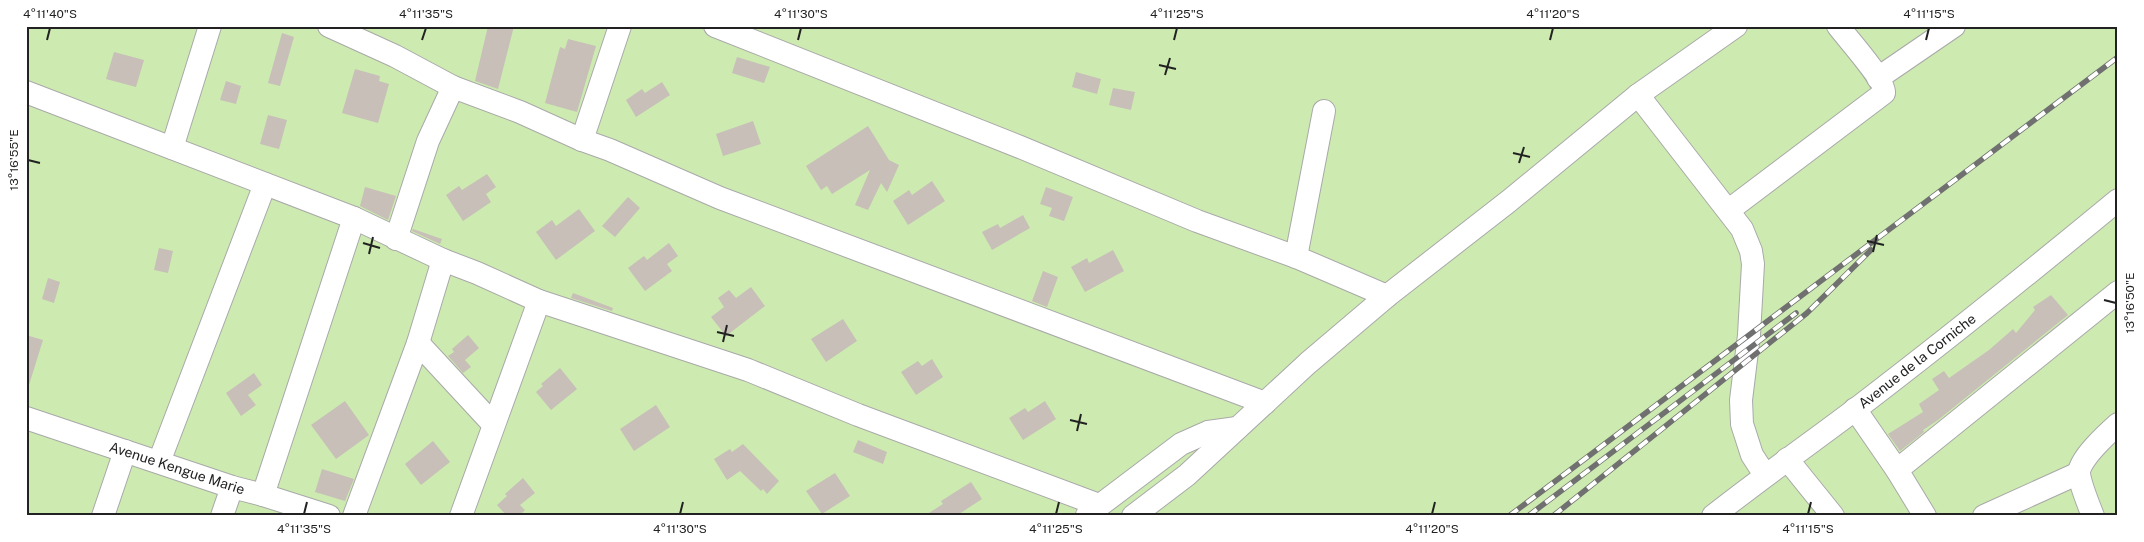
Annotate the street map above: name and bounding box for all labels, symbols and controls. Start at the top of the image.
text: 4°11'40"S [23,7,77,21]
text: 4°11'35"S [399,7,453,21]
text: 4°11'30"S [774,7,828,21]
text: 4°11'25"S [1150,7,1204,21]
text: 4°11'20"S [1526,7,1580,21]
text: 4°11'15"S [1903,7,1955,21]
text: 13°16'55"E [7,129,21,191]
text: 13°16'50"E [2123,273,2137,333]
street label: Avenue de la Corniche [1855,310,1979,412]
street label: Avenue Kengue Marie [107,439,247,497]
text: 4°11'35"S [277,522,331,536]
text: 4°11'30"S [653,522,707,536]
text: 4°11'25"S [1029,522,1083,536]
text: 4°11'20"S [1405,522,1459,536]
text: 4°11'15"S [1782,522,1834,536]

